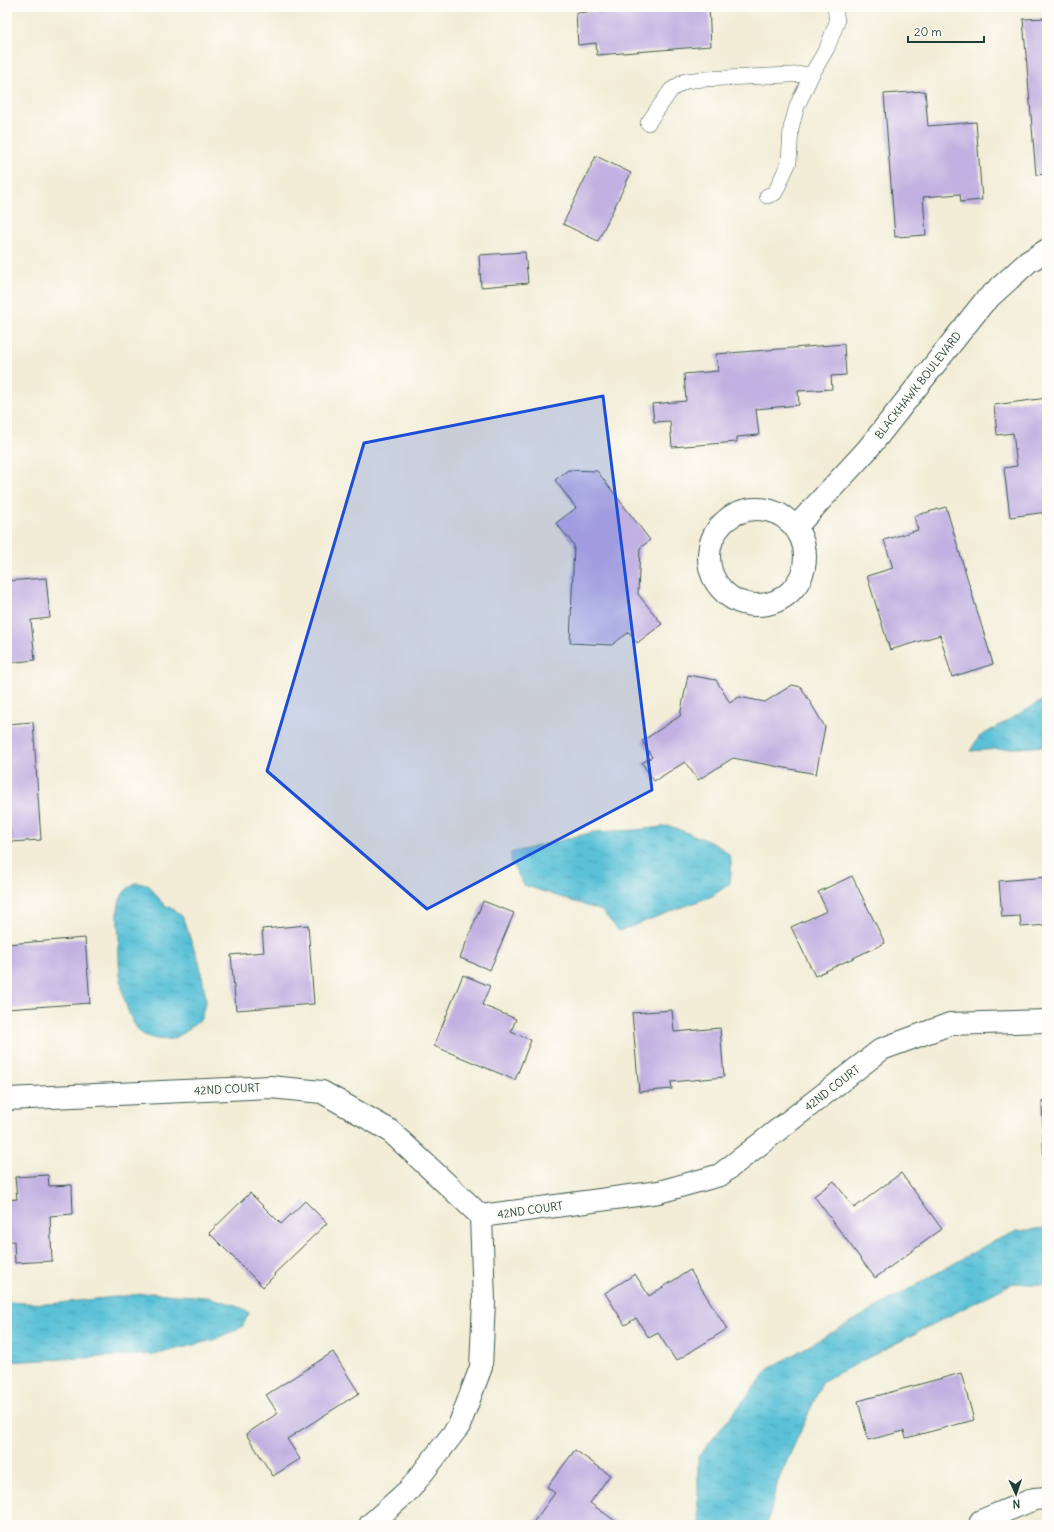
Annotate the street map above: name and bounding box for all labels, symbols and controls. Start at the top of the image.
scale bar [908,18,984,44]
text: 20 m [914,24,942,39]
street label: BLACKHAWK BOULEVARD [872,328,964,441]
street label: 42ND COURT [802,1062,862,1114]
street label: 42ND COURT [194,1080,261,1098]
street label: 42ND COURT [496,1198,564,1222]
north arrow [996,1474,1036,1514]
text: N [1012,1497,1021,1511]

